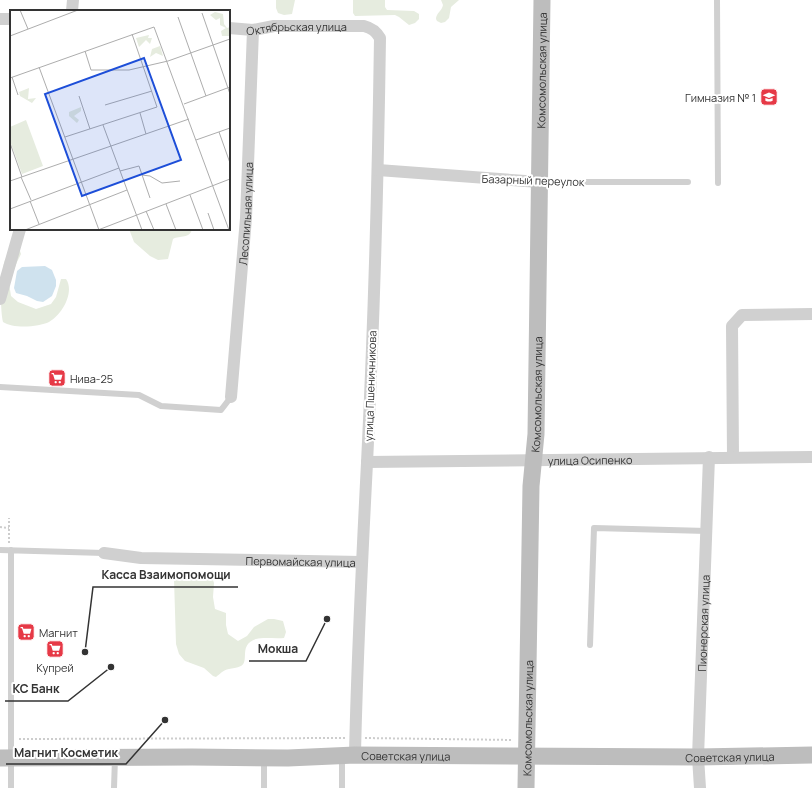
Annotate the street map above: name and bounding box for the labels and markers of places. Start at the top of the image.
school or university icon: Гимназия № 1 [759,87,779,107]
place label: Гимназия № 1 [685,90,756,105]
supermarket icon: Нива-25 [47,368,67,388]
place label: Нива-25 [70,371,113,386]
callout: Касса Взаимопомощи [93,563,238,587]
supermarket icon: Магнит [16,622,36,642]
place label: Магнит [39,625,78,640]
callout: Мокша [249,637,306,661]
supermarket icon: Купрей [45,639,65,659]
place label: Купрей [36,660,74,675]
callout: КС Банк [5,677,68,701]
callout: Магнит Косметик [6,740,126,764]

